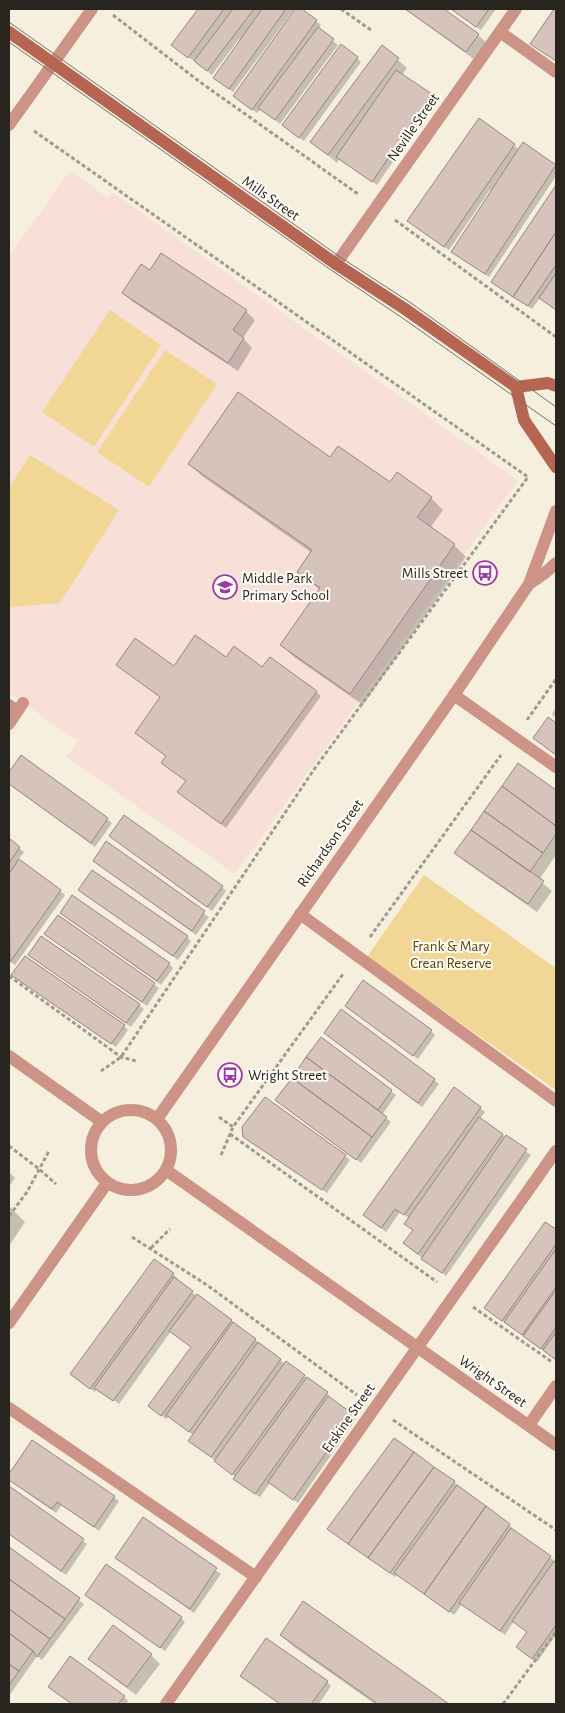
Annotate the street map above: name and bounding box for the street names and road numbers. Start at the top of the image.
street label: Neville Street [385,90,442,164]
street label: Mills Street [239,173,302,224]
street label: Richardson Street [295,797,366,890]
street label: Wright Street [456,1353,529,1410]
street label: Erskine Street [319,1381,378,1456]

